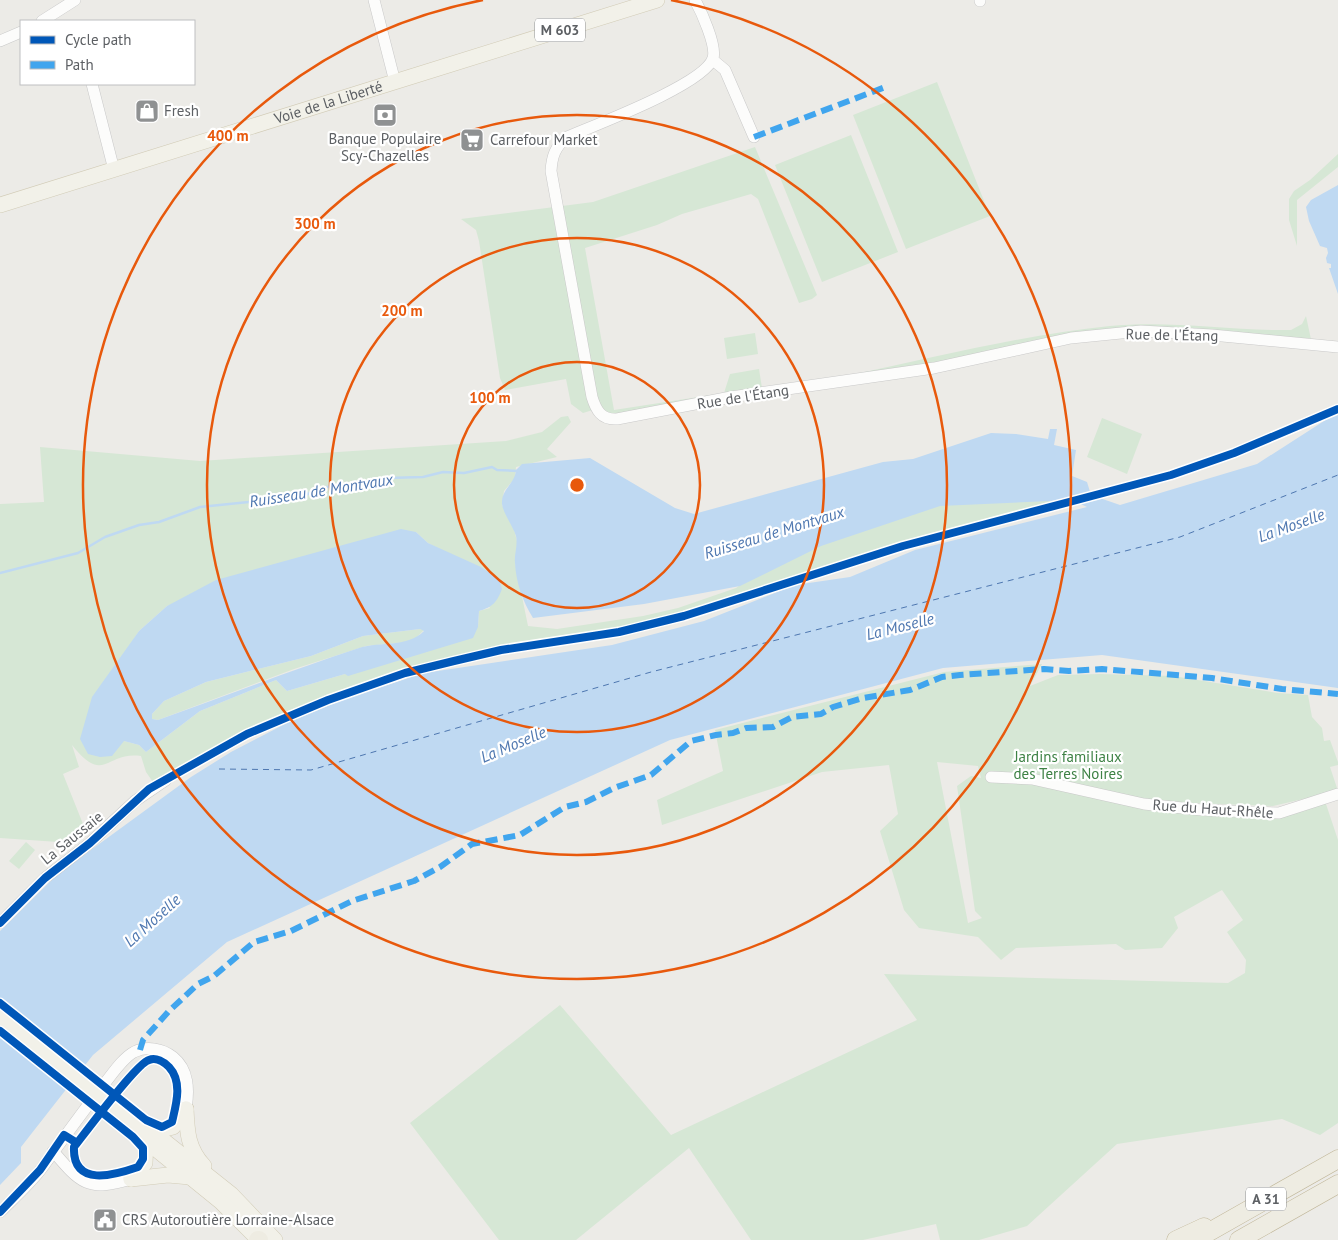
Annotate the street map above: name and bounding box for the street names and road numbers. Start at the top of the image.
road number: M 603 [535,18,585,42]
street label: Voie de la Liberté [271,76,385,128]
street label: Rue de l'Étang [1126,324,1218,345]
street label: Rue de l'Étang [696,380,790,413]
street label: Rue du Haut-Rhêle [1152,795,1274,822]
street label: La Saussaie [37,807,106,868]
road number: A 31 [1246,1188,1286,1210]

